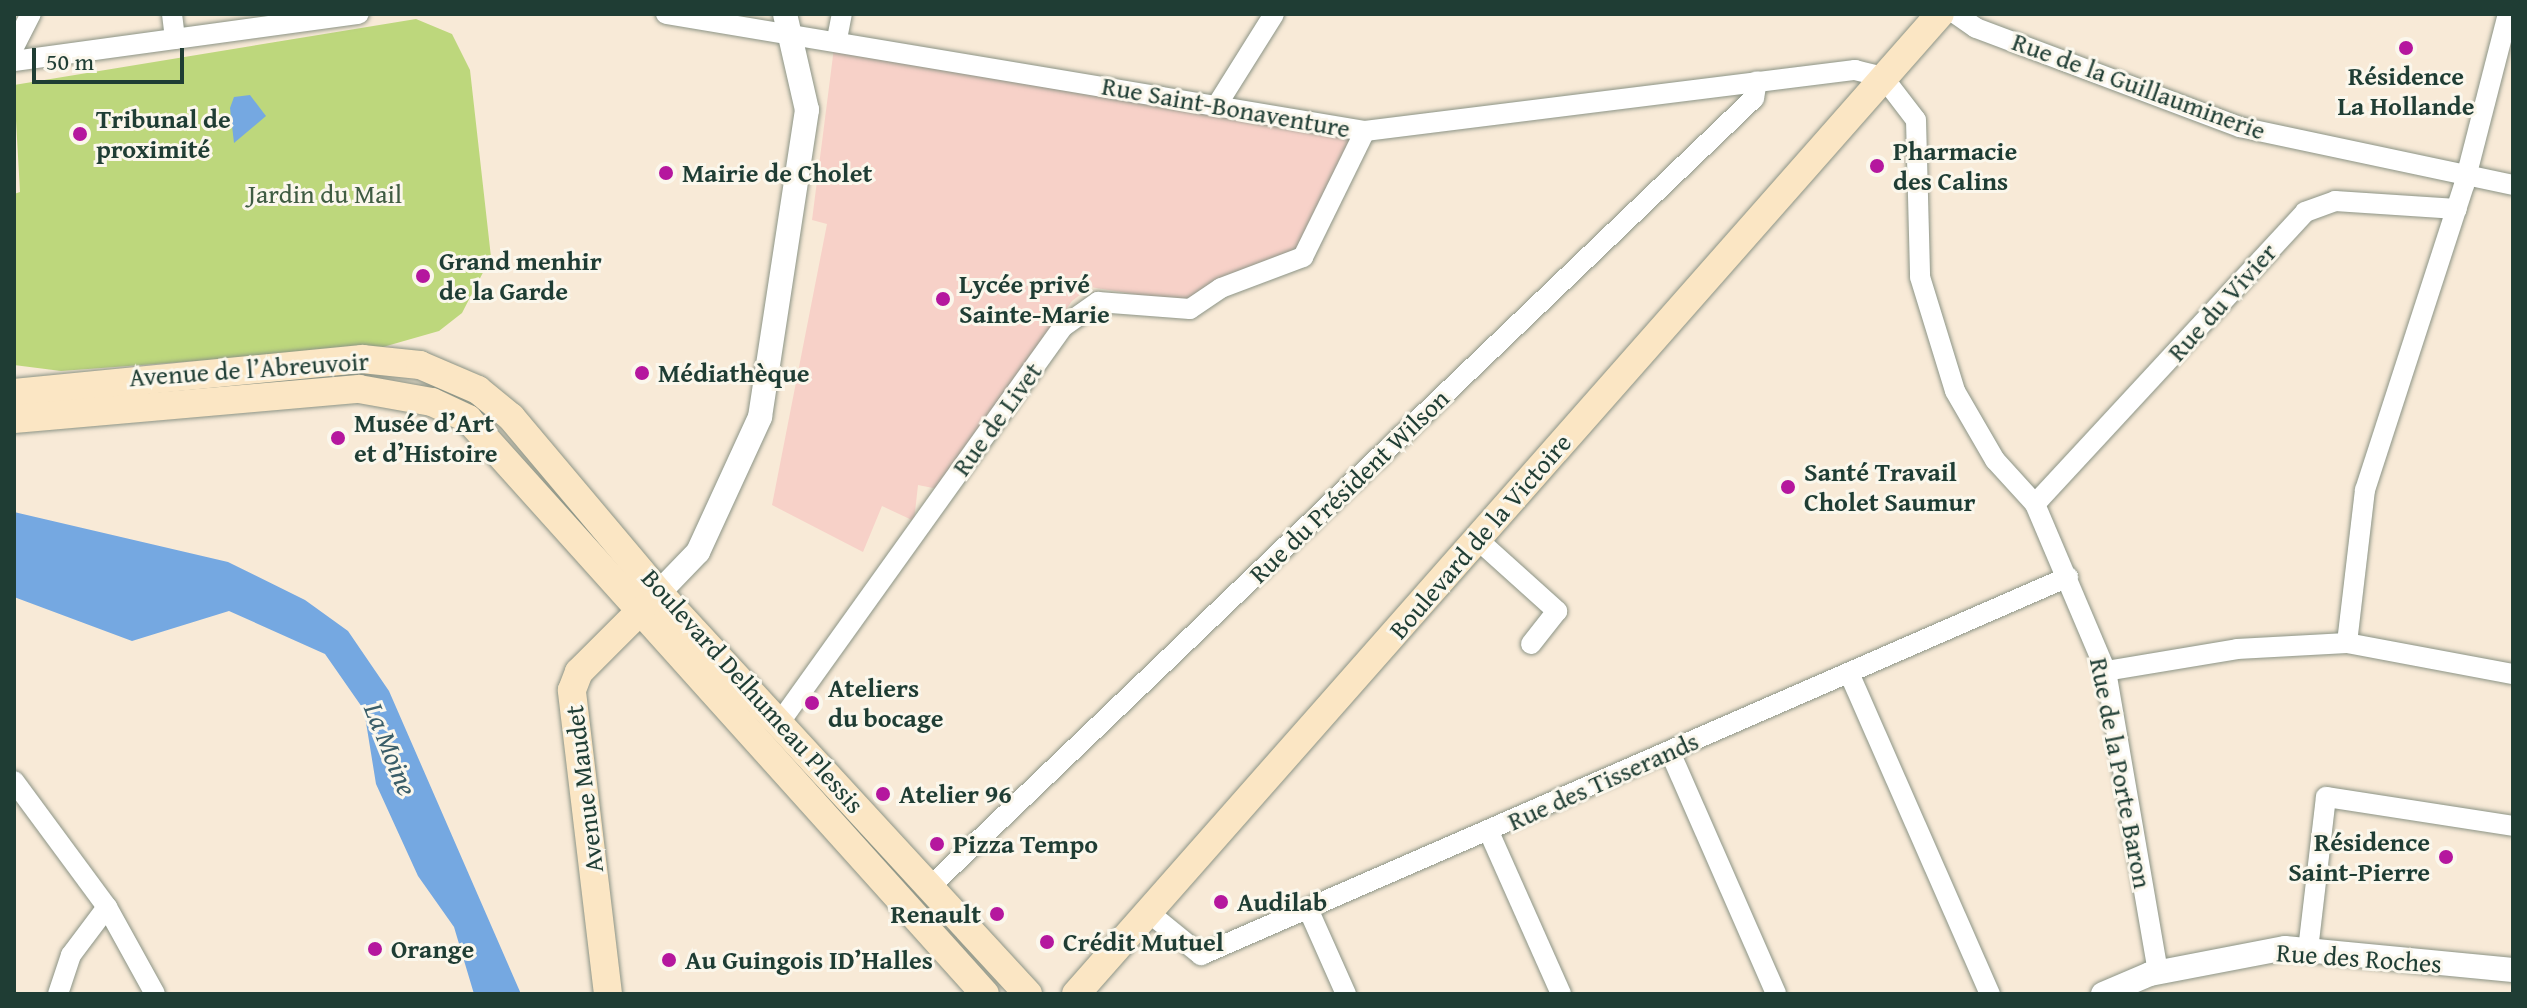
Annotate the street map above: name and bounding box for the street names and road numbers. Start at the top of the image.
street label: Rue de la Guillauminerie [2008,26,2270,146]
street label: Rue Saint-Bonaventure [1100,70,1352,144]
street label: Rue du Vivier [2161,237,2283,367]
street label: Avenue de l’Abreuvoir [128,345,370,393]
street label: Rue de Livet [945,356,1049,482]
street label: Rue du Président Wilson [1243,383,1455,589]
street label: Boulevard de la Victoire [1382,427,1578,645]
street label: Boulevard Delhumeau Plessis [635,563,871,819]
street label: Rue de la Porte Baron [2083,655,2159,891]
street label: Avenue Maudet [558,703,610,875]
street label: Rue des Tisserands [1503,725,1703,837]
street label: Rue des Roches [2275,937,2443,979]

